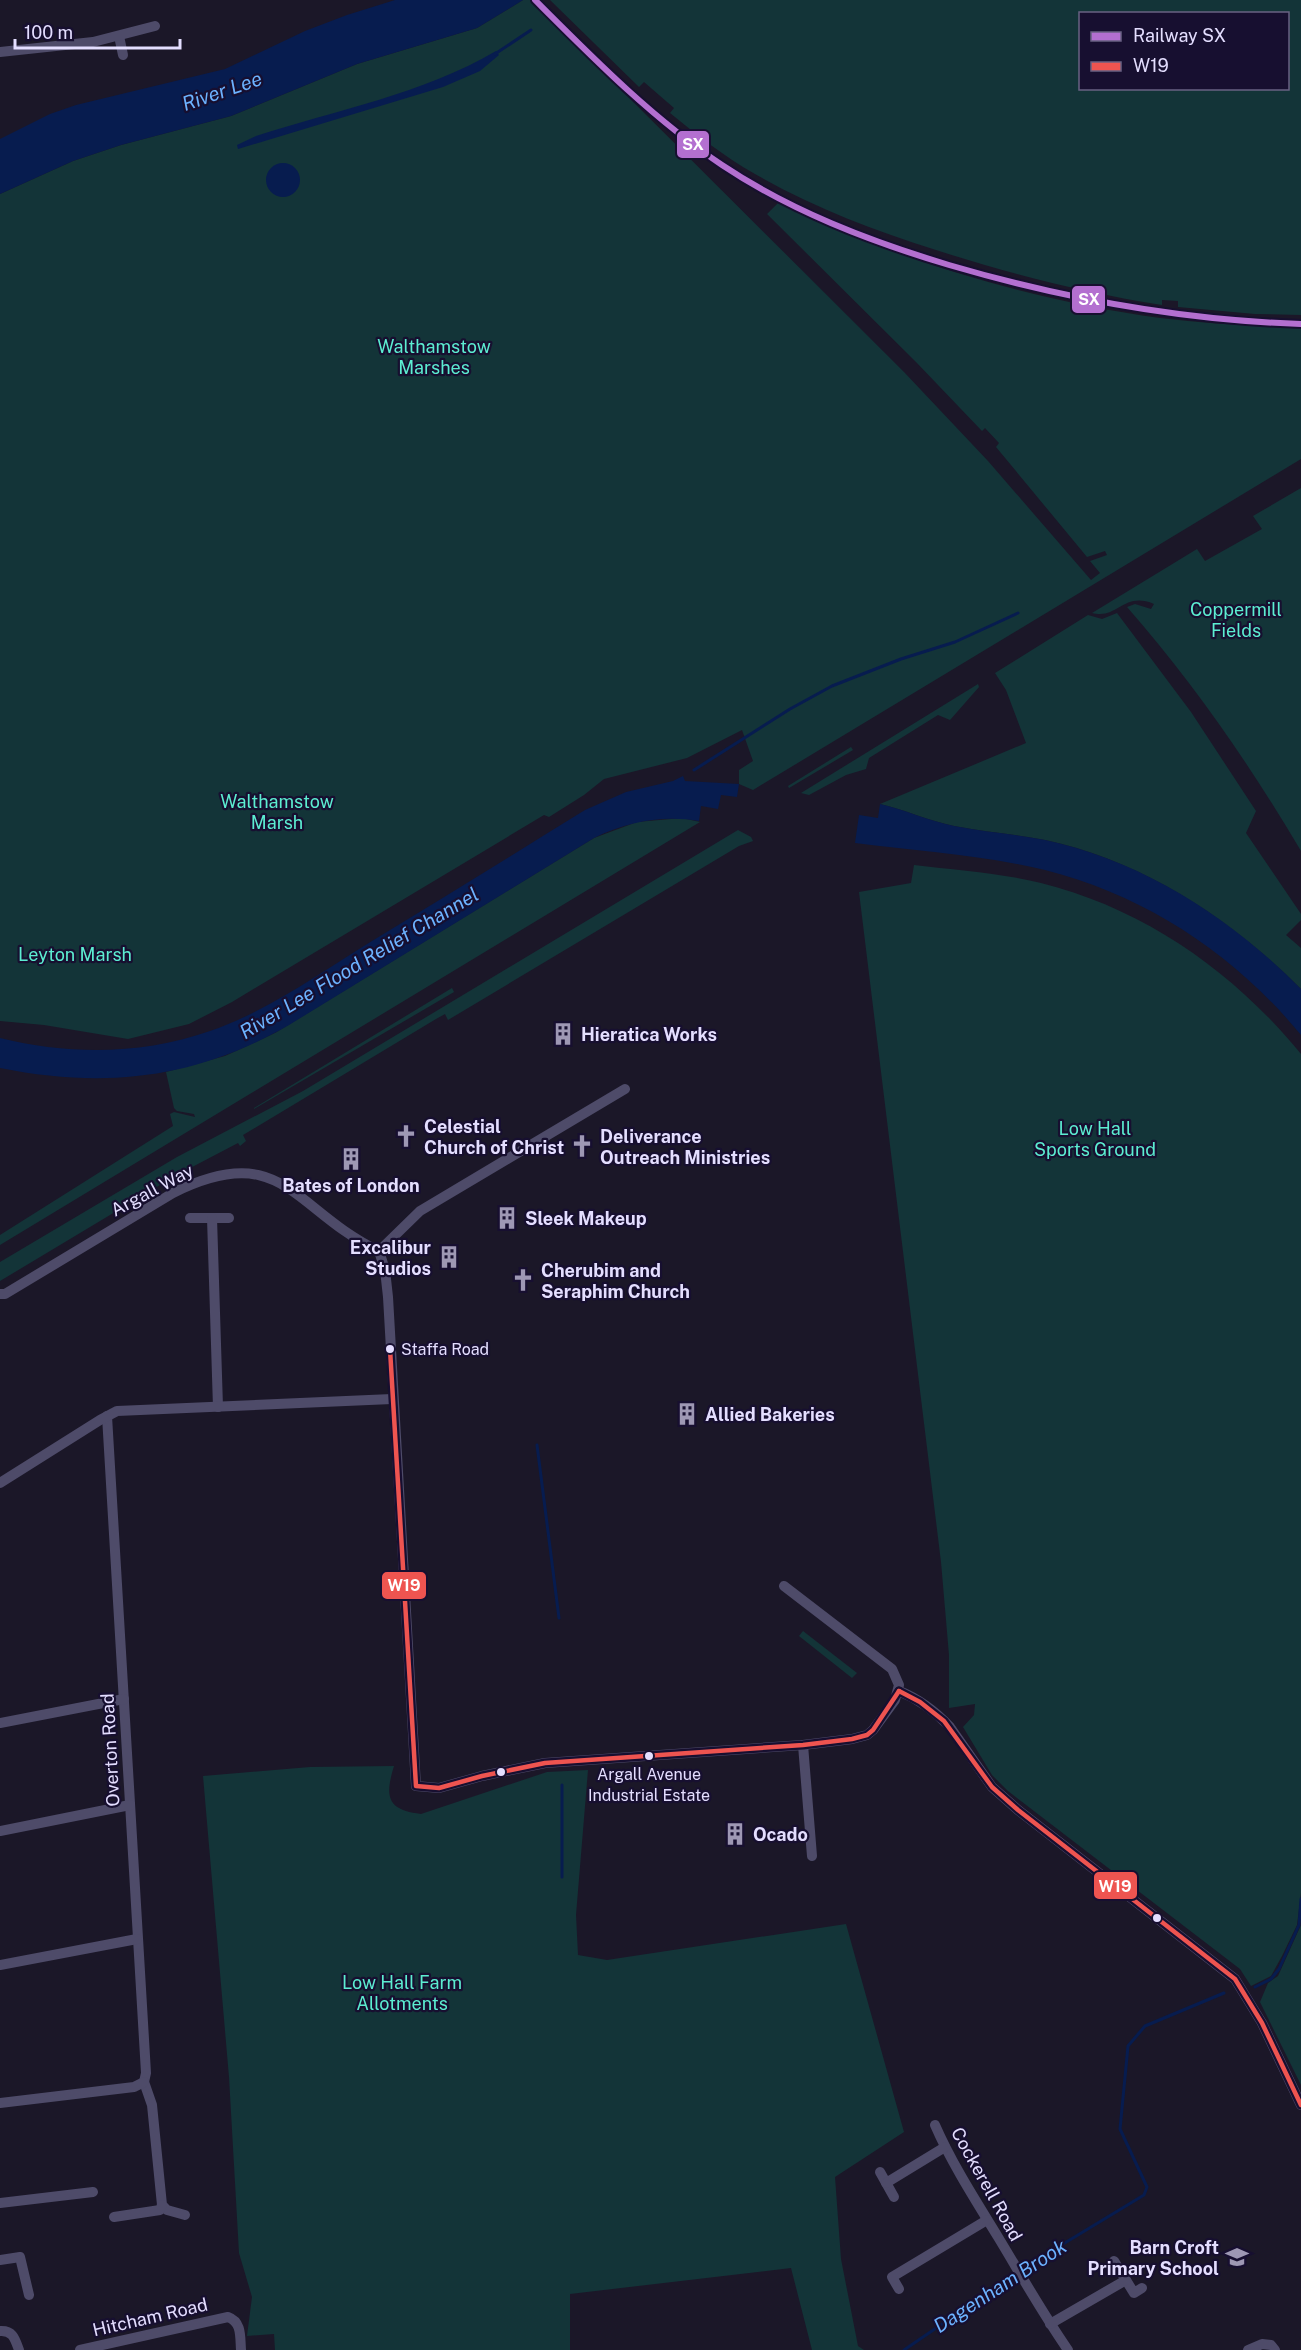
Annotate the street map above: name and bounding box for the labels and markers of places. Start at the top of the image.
building icon: Hieratica Works [550,1021,576,1047]
place label: Hieratica Works [581,1024,717,1045]
place label: Celestial Church of Christ [424,1116,564,1158]
church icon: Celestial Church of Christ [393,1123,419,1149]
place label: Deliverance Outreach Ministries [600,1126,770,1168]
church icon: Deliverance Outreach Ministries [569,1133,595,1159]
building icon: Bates of London [338,1146,364,1172]
place label: Bates of London [282,1175,420,1196]
building icon: Sleek Makeup [494,1205,520,1231]
place label: Sleek Makeup [525,1208,647,1229]
place label: Excalibur Studios [350,1237,432,1279]
building icon: Excalibur Studios [436,1244,462,1270]
place label: Cherubim and Seraphim Church [541,1260,690,1302]
church icon: Cherubim and Seraphim Church [510,1267,536,1293]
place label: Staffa Road [401,1340,489,1359]
marker: Staffa Road [384,1343,396,1355]
building icon: Allied Bakeries [674,1401,700,1427]
place label: Allied Bakeries [705,1404,835,1425]
marker: Argall Avenue Industrial Estate [643,1750,655,1762]
place label: Argall Avenue Industrial Estate [588,1765,710,1805]
unlabelled marker [495,1766,507,1778]
building icon: Ocado [722,1821,748,1847]
place label: Ocado [753,1824,808,1845]
unlabelled marker [1151,1912,1163,1924]
place label: Barn Croft Primary School [1088,2237,1219,2279]
school or university icon: Barn Croft Primary School [1224,2244,1250,2270]

